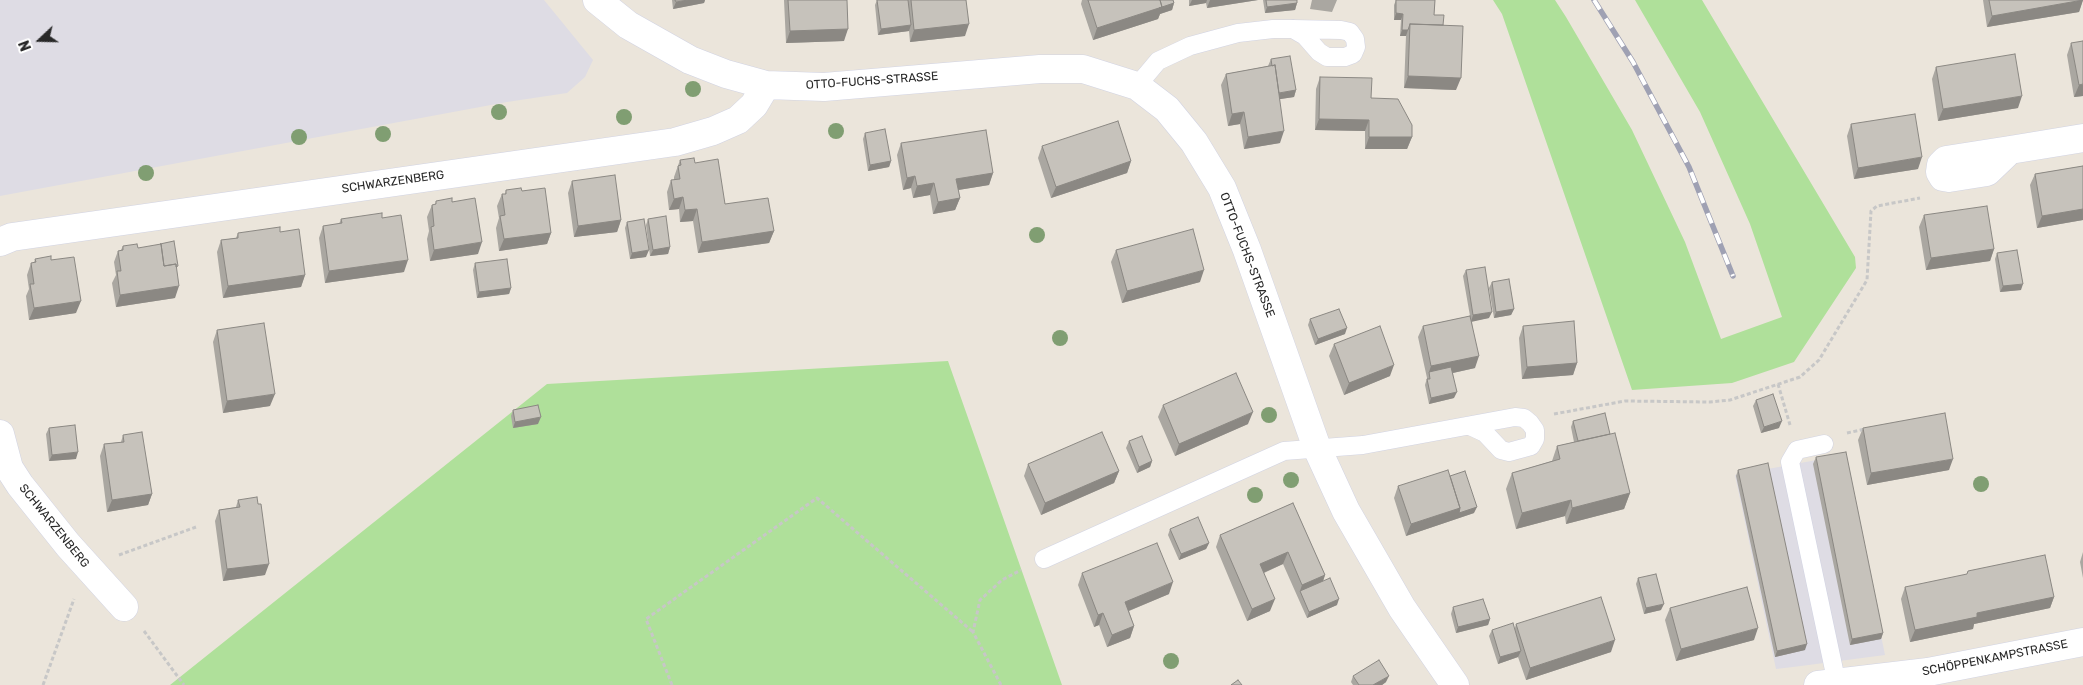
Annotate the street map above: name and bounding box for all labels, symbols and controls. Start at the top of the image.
north arrow [15,15,65,65]
text: N [16,38,35,53]
street label: OTTO-FUCHS-STRASSE [805,69,939,93]
street label: SCHWARZENBERG [341,168,445,196]
street label: OTTO-FUCHS-STRASSE [1216,190,1278,320]
street label: SCHWARZENBERG [16,481,92,571]
street label: SCHÖPPENKAMPSTRASSE [1921,637,2069,679]

